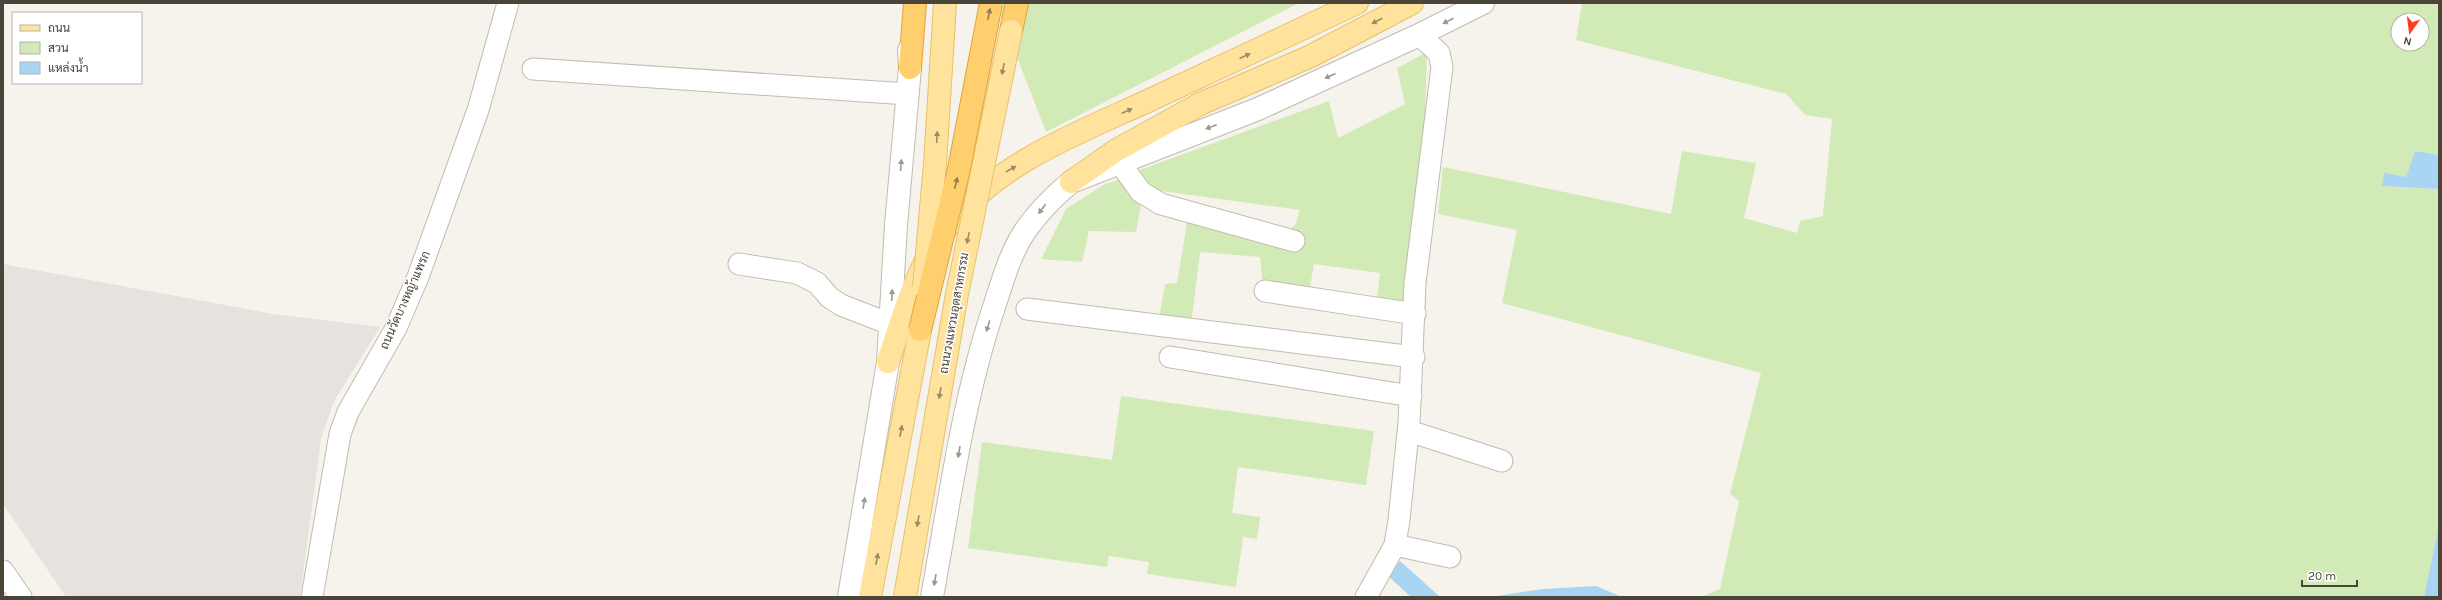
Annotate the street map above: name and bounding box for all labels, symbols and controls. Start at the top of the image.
one-way arrow [987,8,993,20]
legend [12,12,142,84]
north arrow [2390,12,2430,52]
one-way arrow [1442,17,1454,24]
one-way arrow [1371,18,1383,25]
text: ถนน [48,21,71,35]
text: N [2402,34,2413,48]
text: สวน [48,41,69,55]
one-way arrow [1239,53,1251,59]
text: แหล่งน้ำ [48,57,88,75]
one-way arrow [1000,63,1006,76]
one-way arrow [1325,73,1336,79]
one-way arrow [1122,108,1133,114]
one-way arrow [1204,124,1216,130]
one-way arrow [934,131,941,143]
one-way arrow [898,159,905,171]
one-way arrow [1005,166,1017,173]
one-way arrow [954,177,960,189]
one-way arrow [1038,203,1046,214]
one-way arrow [965,232,971,244]
street label: ถนนวัดบางหญ้าแพรก [377,249,433,351]
street label: ถนนวงแหวนอุตสาหกรรม [936,251,974,375]
one-way arrow [889,288,895,301]
one-way arrow [985,320,991,332]
one-way arrow [937,387,943,399]
one-way arrow [898,425,904,437]
one-way arrow [955,446,961,458]
one-way arrow [862,497,868,509]
one-way arrow [915,515,921,527]
one-way arrow [874,553,880,565]
scale bar [2302,562,2357,588]
text: 20 m [2308,569,2336,583]
one-way arrow [932,574,938,586]

